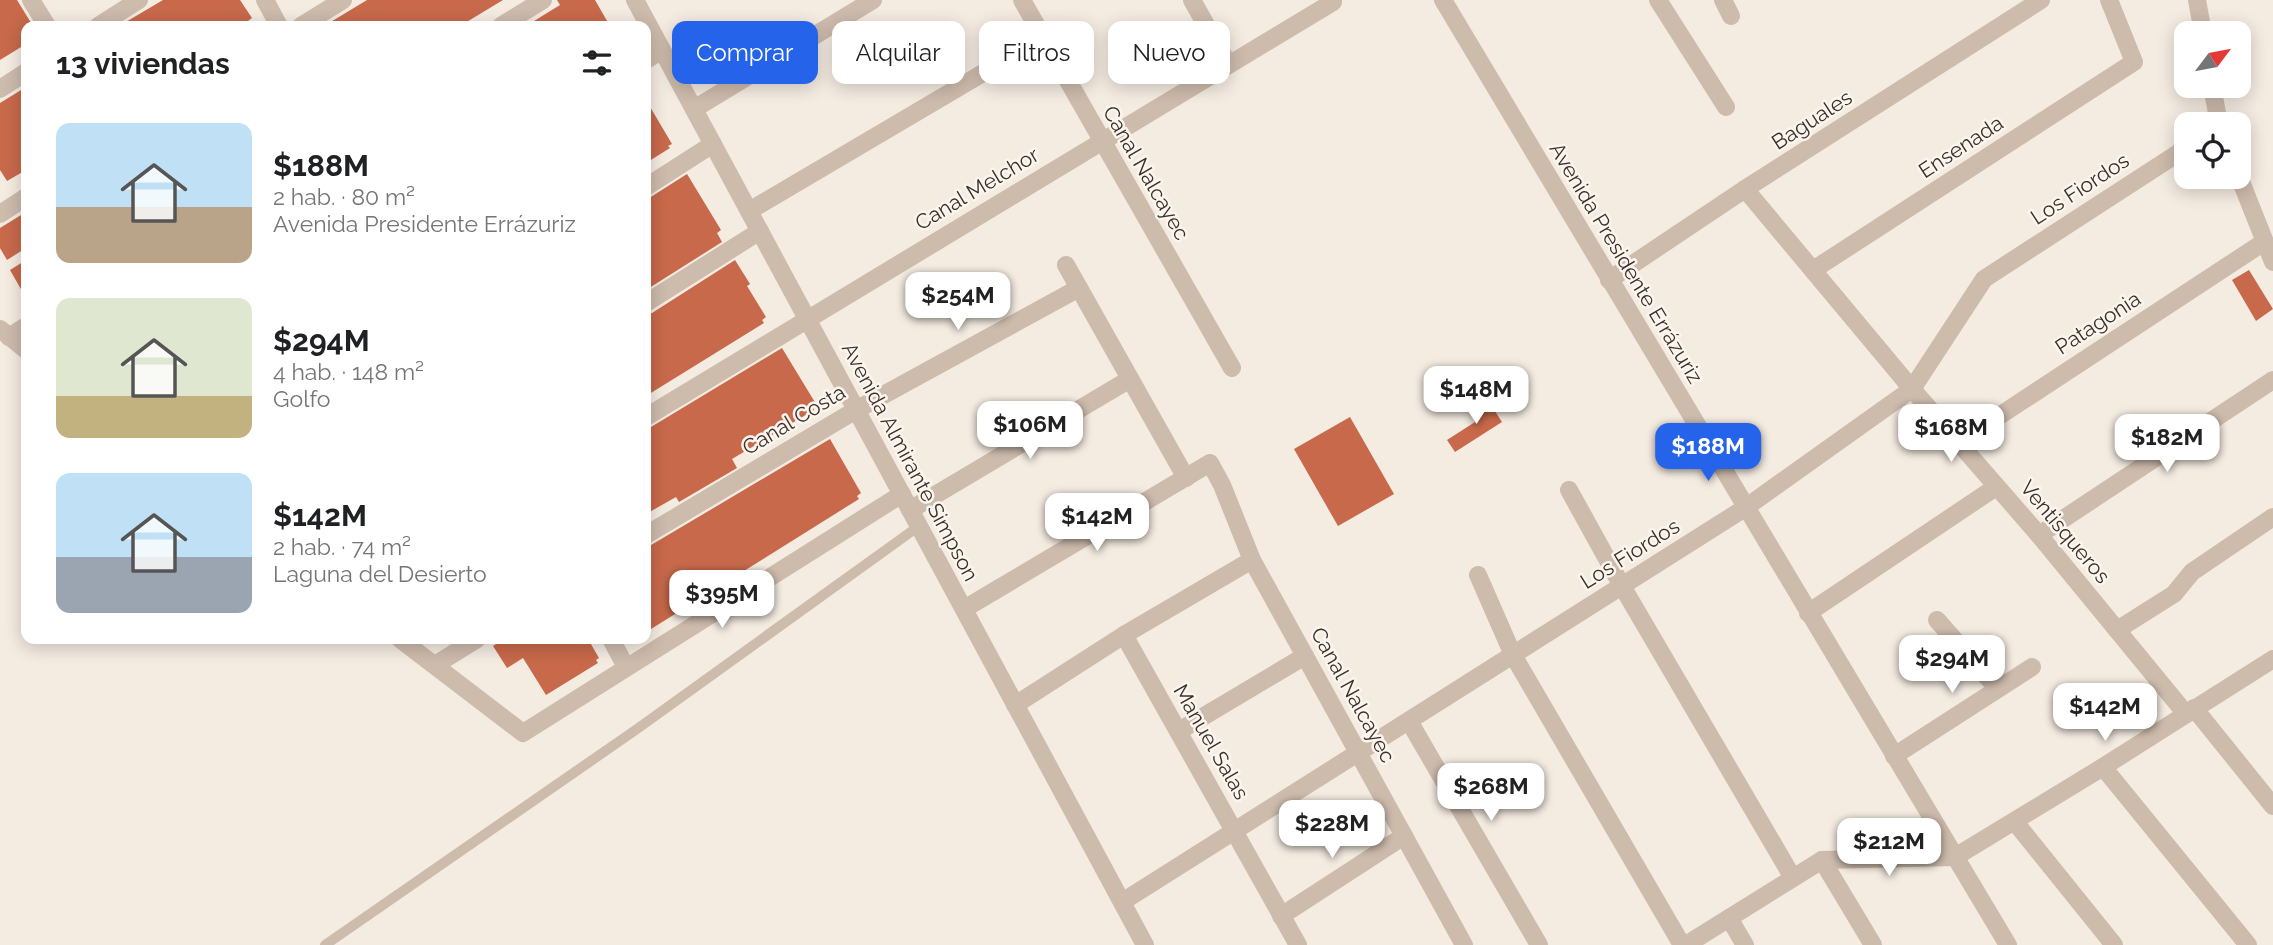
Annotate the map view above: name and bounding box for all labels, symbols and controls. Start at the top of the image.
chip: Comprar [672,21,818,84]
chip: Alquilar [832,21,965,84]
chip: Filtros [979,21,1094,84]
chip: Nuevo [1108,21,1230,84]
north arrow [2174,21,2250,98]
map controls [2174,21,2251,189]
icon: filters [578,44,616,82]
text: 13 viviendas [56,46,230,81]
street label: Baguales [1767,84,1856,155]
street label: Canal Nalcayec [1098,101,1195,244]
street label: Ensenada [1914,110,2008,183]
button: locate [2174,112,2251,189]
street label: Avenida Presidente Errázuriz [1545,138,1708,388]
street label: Canal Melchor [910,142,1044,235]
text: $188M [273,148,369,183]
street label: Los Fiordos [2026,148,2134,230]
icon: home [112,151,196,235]
text: 2 hab. · 80 m² [273,183,415,210]
text: Avenida Presidente Errázuriz [273,210,576,237]
pin: $254M [909,272,1007,332]
text: $254M [921,281,995,308]
street label: Patagonia [2050,286,2145,359]
text: $294M [273,323,370,358]
icon: home [112,326,196,410]
street label: Avenida Almirante Simpson [837,338,984,585]
text: 4 hab. · 148 m² [273,358,424,385]
pin: $148M [1427,366,1525,426]
text: $148M [1440,375,1512,402]
street label: Canal Costa [738,379,850,460]
text: Golfo [273,385,330,412]
pin: $106M [981,402,1079,461]
pin: $168M [1902,405,2000,464]
text: $106M [993,410,1067,437]
text: $168M [1914,413,1988,440]
pin: $182M [2118,414,2216,474]
text: $182M [2131,423,2203,450]
pin: $188M [1659,424,1757,483]
text: $188M [1671,432,1745,459]
street label: Ventisqueros [2015,475,2116,588]
pin: $142M [1048,494,1146,553]
text: $142M [273,498,367,533]
icon: home [112,501,196,585]
text: $142M [1061,502,1133,529]
street label: Los Fiordos [1576,513,1684,594]
text: 2 hab. · 74 m² [273,533,411,560]
text: Laguna del Desierto [273,560,487,587]
pin: $395M [673,570,771,630]
text: $395M [685,579,759,606]
street label: Canal Nalcayec [1306,623,1401,767]
pin: $294M [1903,636,2001,695]
text: $294M [1915,644,1989,671]
street label: Manuel Salas [1168,680,1254,804]
pin: $142M [2056,684,2154,743]
text: $142M [2069,692,2141,719]
pin: $268M [1442,764,1540,823]
text: $268M [1453,772,1529,799]
pin: $228M [1283,800,1381,860]
text: $228M [1295,809,1369,836]
pin: $212M [1840,818,1938,878]
text: $212M [1853,827,1925,854]

